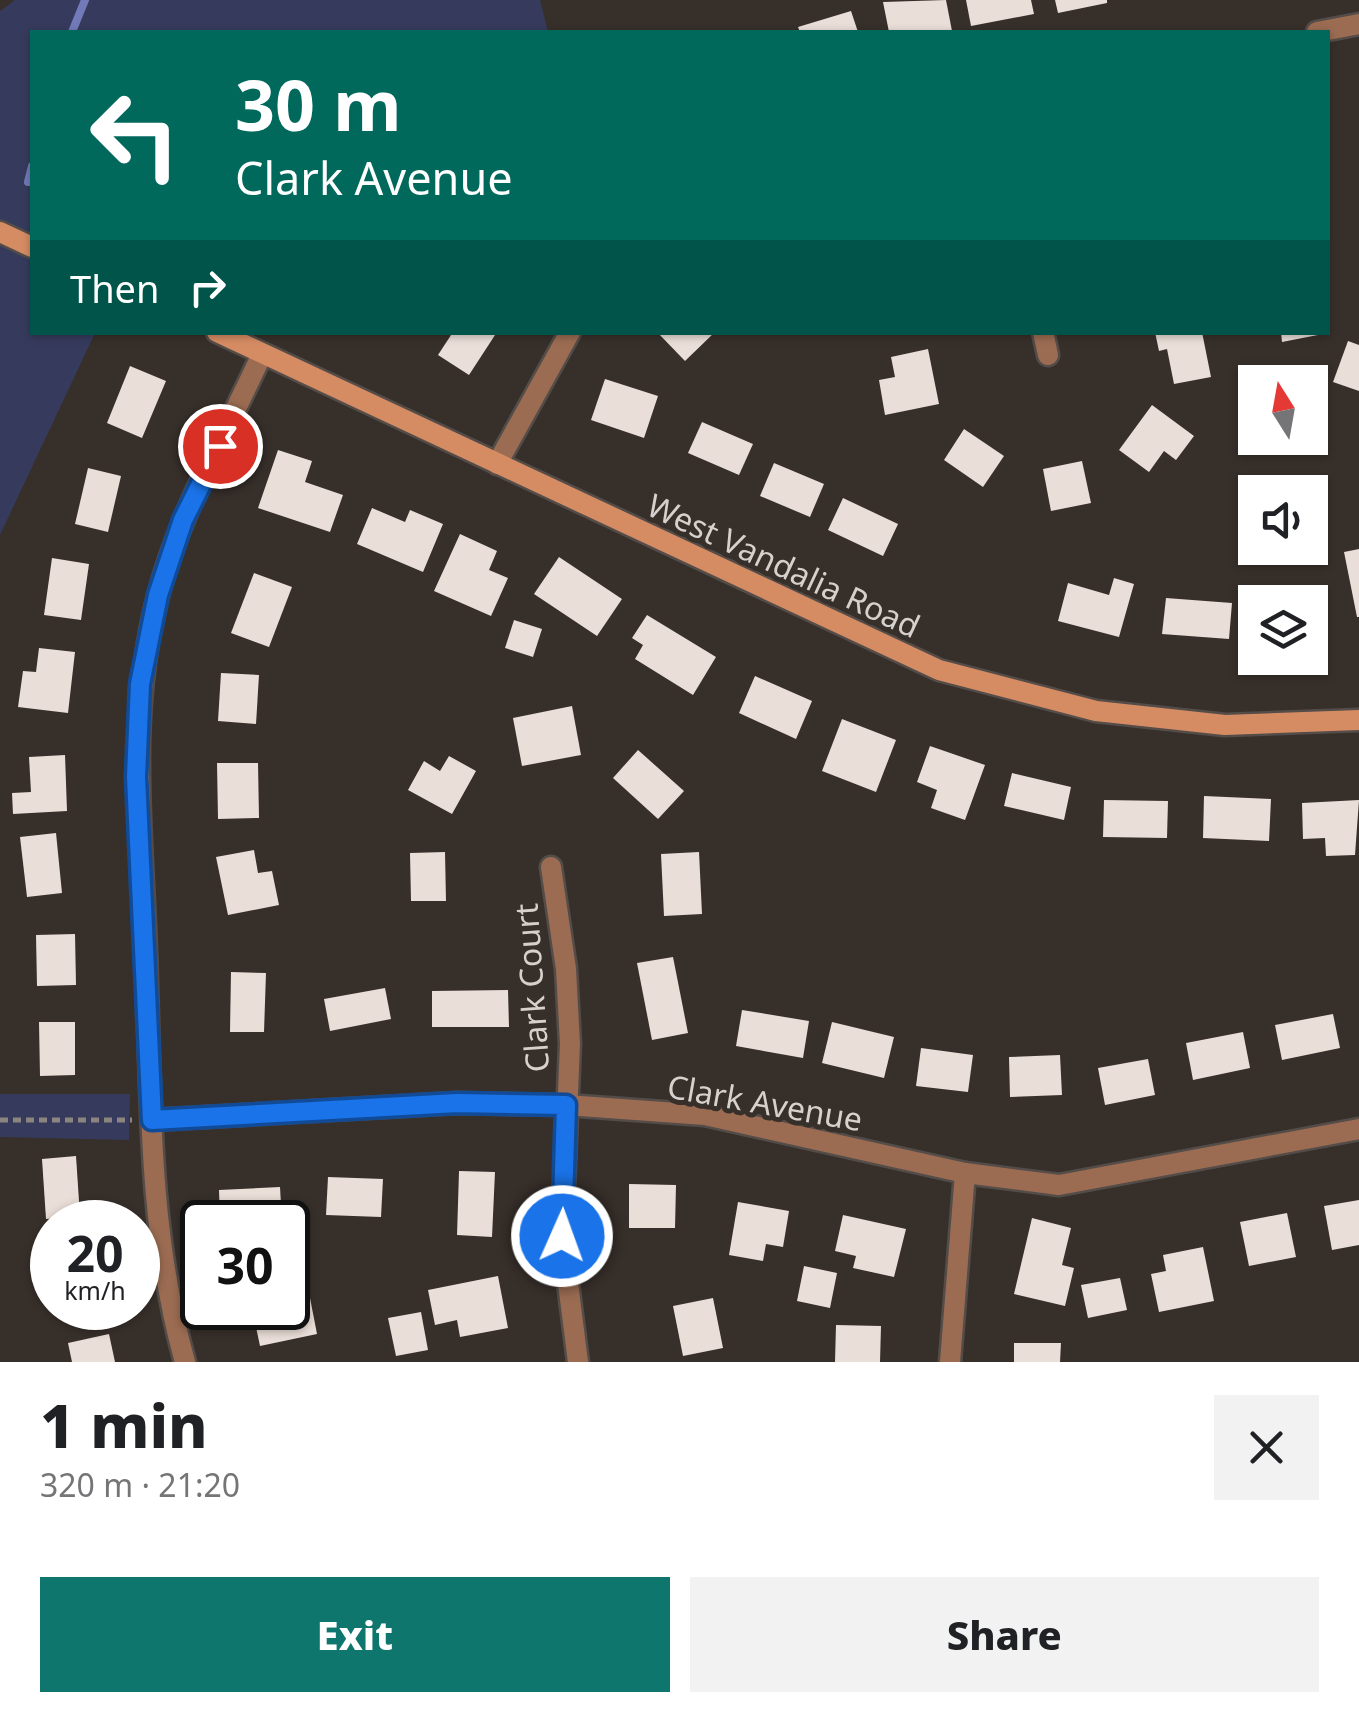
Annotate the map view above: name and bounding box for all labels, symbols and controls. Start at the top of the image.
text: 30 m [235,56,402,152]
icon: left [70,70,200,200]
text: Clark Avenue [235,147,513,208]
icon: right [180,260,235,315]
text: Then [70,262,160,314]
north arrow [1238,365,1328,455]
map controls [1238,365,1328,675]
pin [178,404,263,489]
icon: arrive [193,419,248,474]
button: sound [1238,475,1328,565]
street label: West Vandalia Road [641,483,927,647]
button: layers [1238,585,1328,675]
street label: Clark Court [504,902,558,1074]
street label: Clark Avenue [664,1064,866,1140]
position arrow [510,1184,614,1288]
speed limit sign: 30 [180,1200,310,1330]
text: 20 [66,1219,124,1287]
text: km/h [64,1273,126,1307]
text: 1 min [40,1384,208,1466]
button: close [1214,1395,1319,1500]
text: 320 m · 21:20 [40,1463,240,1506]
button: Exit [40,1577,670,1692]
button: Share [690,1577,1319,1692]

